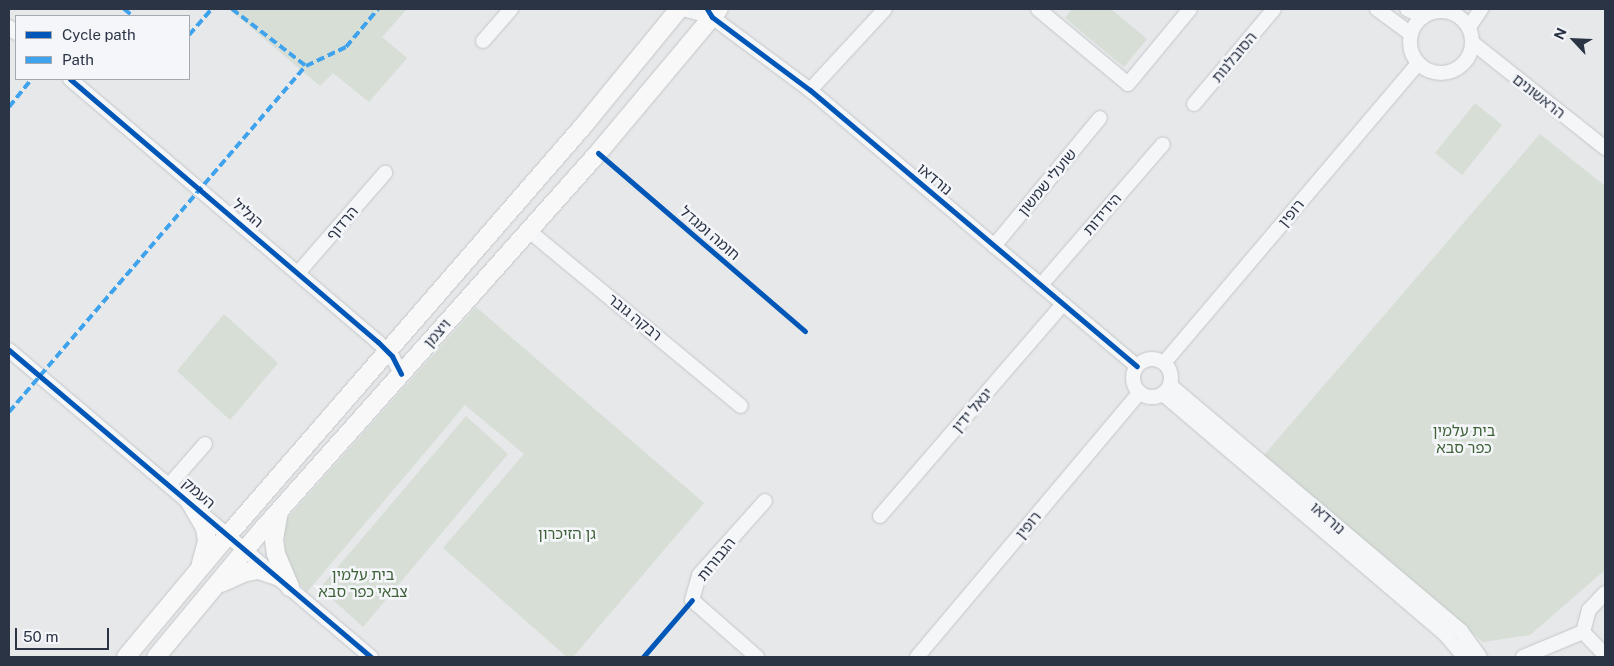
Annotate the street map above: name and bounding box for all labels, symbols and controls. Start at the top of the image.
legend [15,15,190,80]
north arrow [1549,15,1599,65]
text: N [1551,25,1570,42]
text: Cycle path [62,26,136,43]
street label: הסובלנות [1208,28,1260,86]
text: Path [62,51,94,68]
street label: הראשונים [1509,70,1569,122]
street label: שועלי שמשון [1014,145,1080,219]
street label: נורדאו [914,159,956,199]
street label: הידידות [1079,189,1125,239]
street label: הגליל [229,195,267,231]
street label: רופין [1274,196,1308,230]
street label: הרדוף [322,202,362,244]
street label: חומה ומגדל [676,202,744,264]
street label: רבקה גובר [604,290,666,344]
street label: ויצמן [420,315,454,351]
street label: יגאל ידין [948,384,996,436]
park label: בית עלמין כפר סבא [1433,421,1495,456]
street label: העמק [179,474,219,512]
street label: נורדאו [1307,498,1349,538]
street label: רופין [1011,508,1045,542]
park label: גן הזיכרון [538,525,596,543]
street label: הגבורות [693,534,739,584]
park label: בית עלמין צבאי כפר סבא [318,565,408,600]
scale bar [18,618,111,650]
text: 50 m [23,628,58,645]

